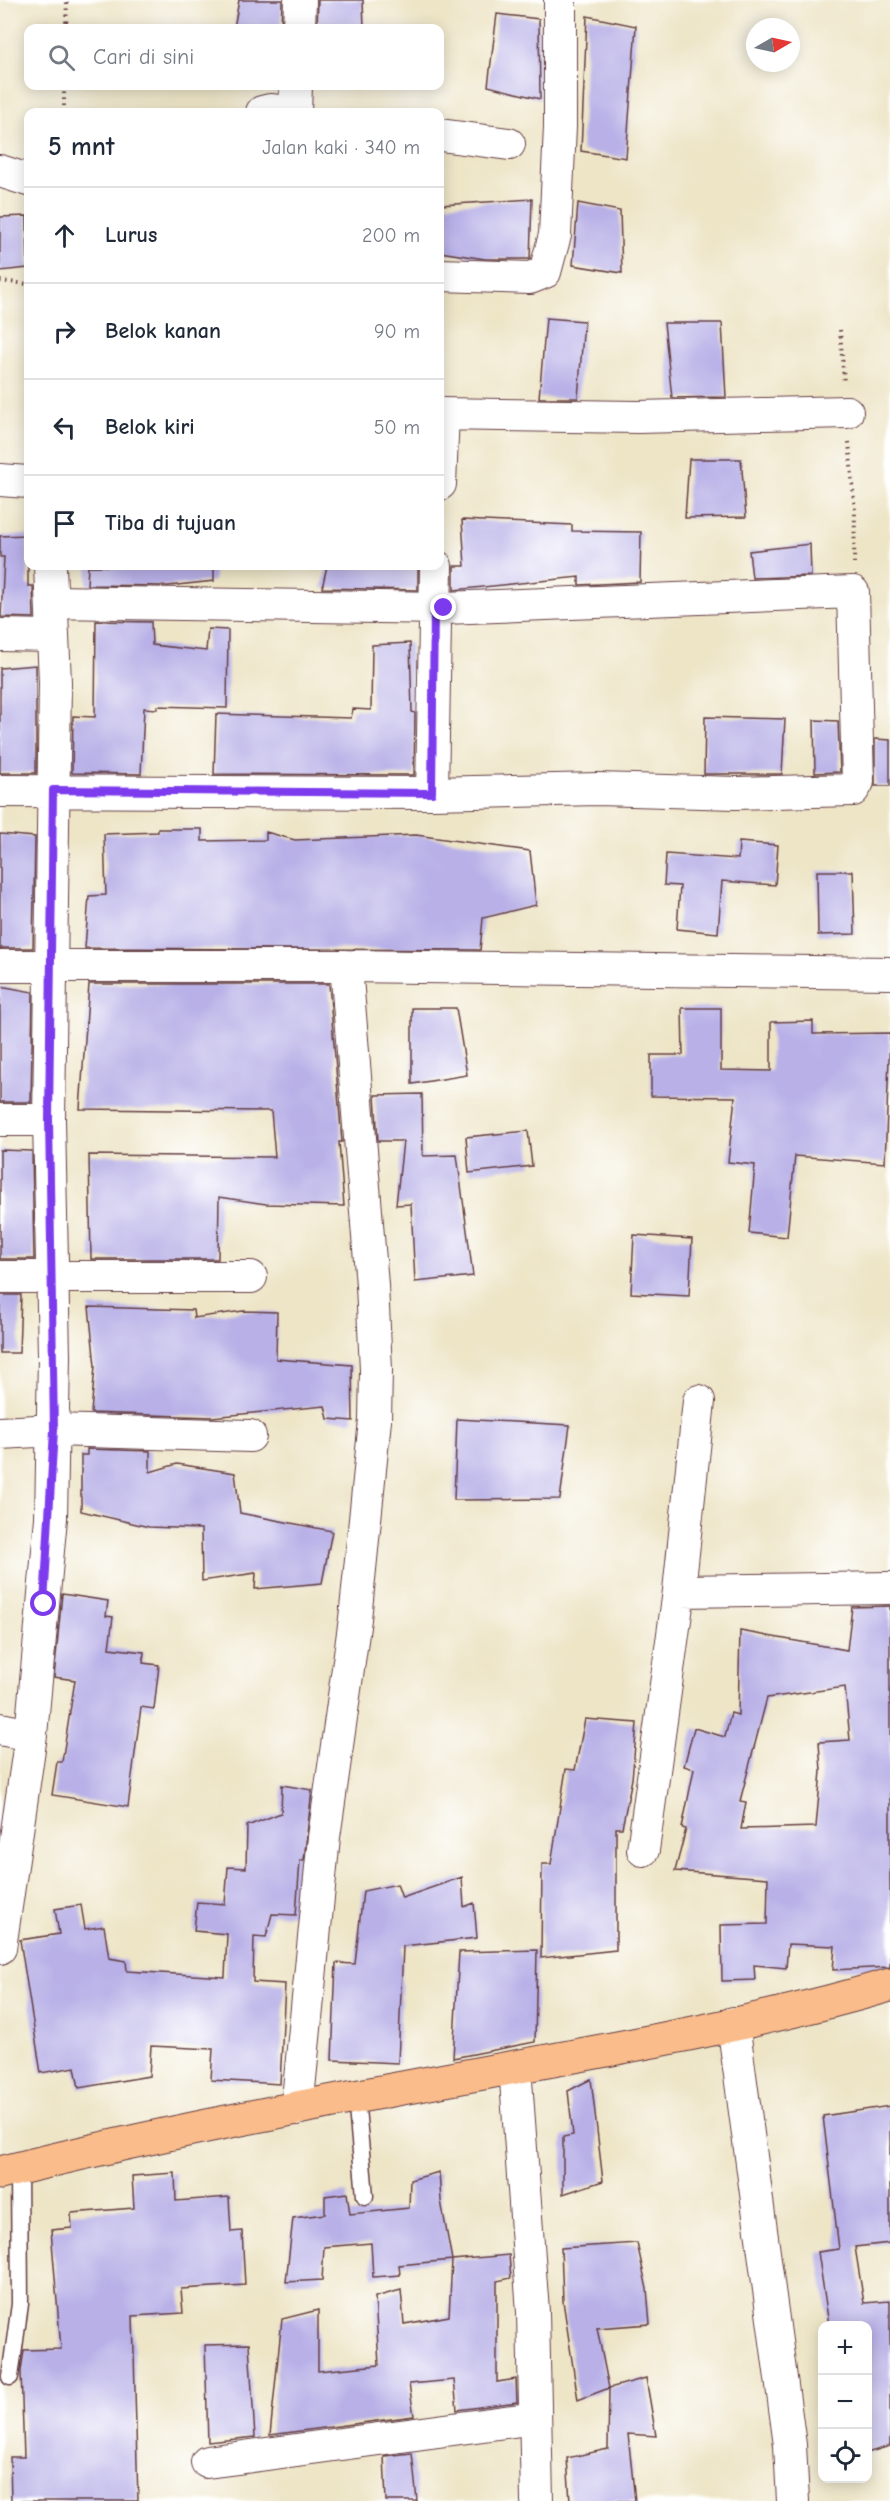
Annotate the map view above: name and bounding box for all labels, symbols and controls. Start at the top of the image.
north arrow [746,18,800,72]
search box [24,24,444,90]
icon: search [45,41,78,74]
text: Cari di sini [93,44,194,70]
text: 5 mnt [48,132,114,162]
text: Jalan kaki · 340 m [262,136,420,159]
icon: ahead [48,219,81,252]
text: Lurus [105,222,157,248]
text: 200 m [362,224,420,247]
icon: right [48,315,81,348]
text: Belok kanan [105,318,221,344]
text: 90 m [374,320,420,343]
icon: left [48,411,81,444]
text: Belok kiri [105,414,195,440]
text: 50 m [374,416,420,439]
icon: arrive [48,507,81,540]
text: Tiba di tujuan [105,510,236,536]
route end [430,594,456,620]
route start [30,1590,56,1616]
map controls [818,2321,872,2483]
button: + [818,2321,872,2375]
button: − [818,2375,872,2429]
button: locate [818,2429,872,2483]

